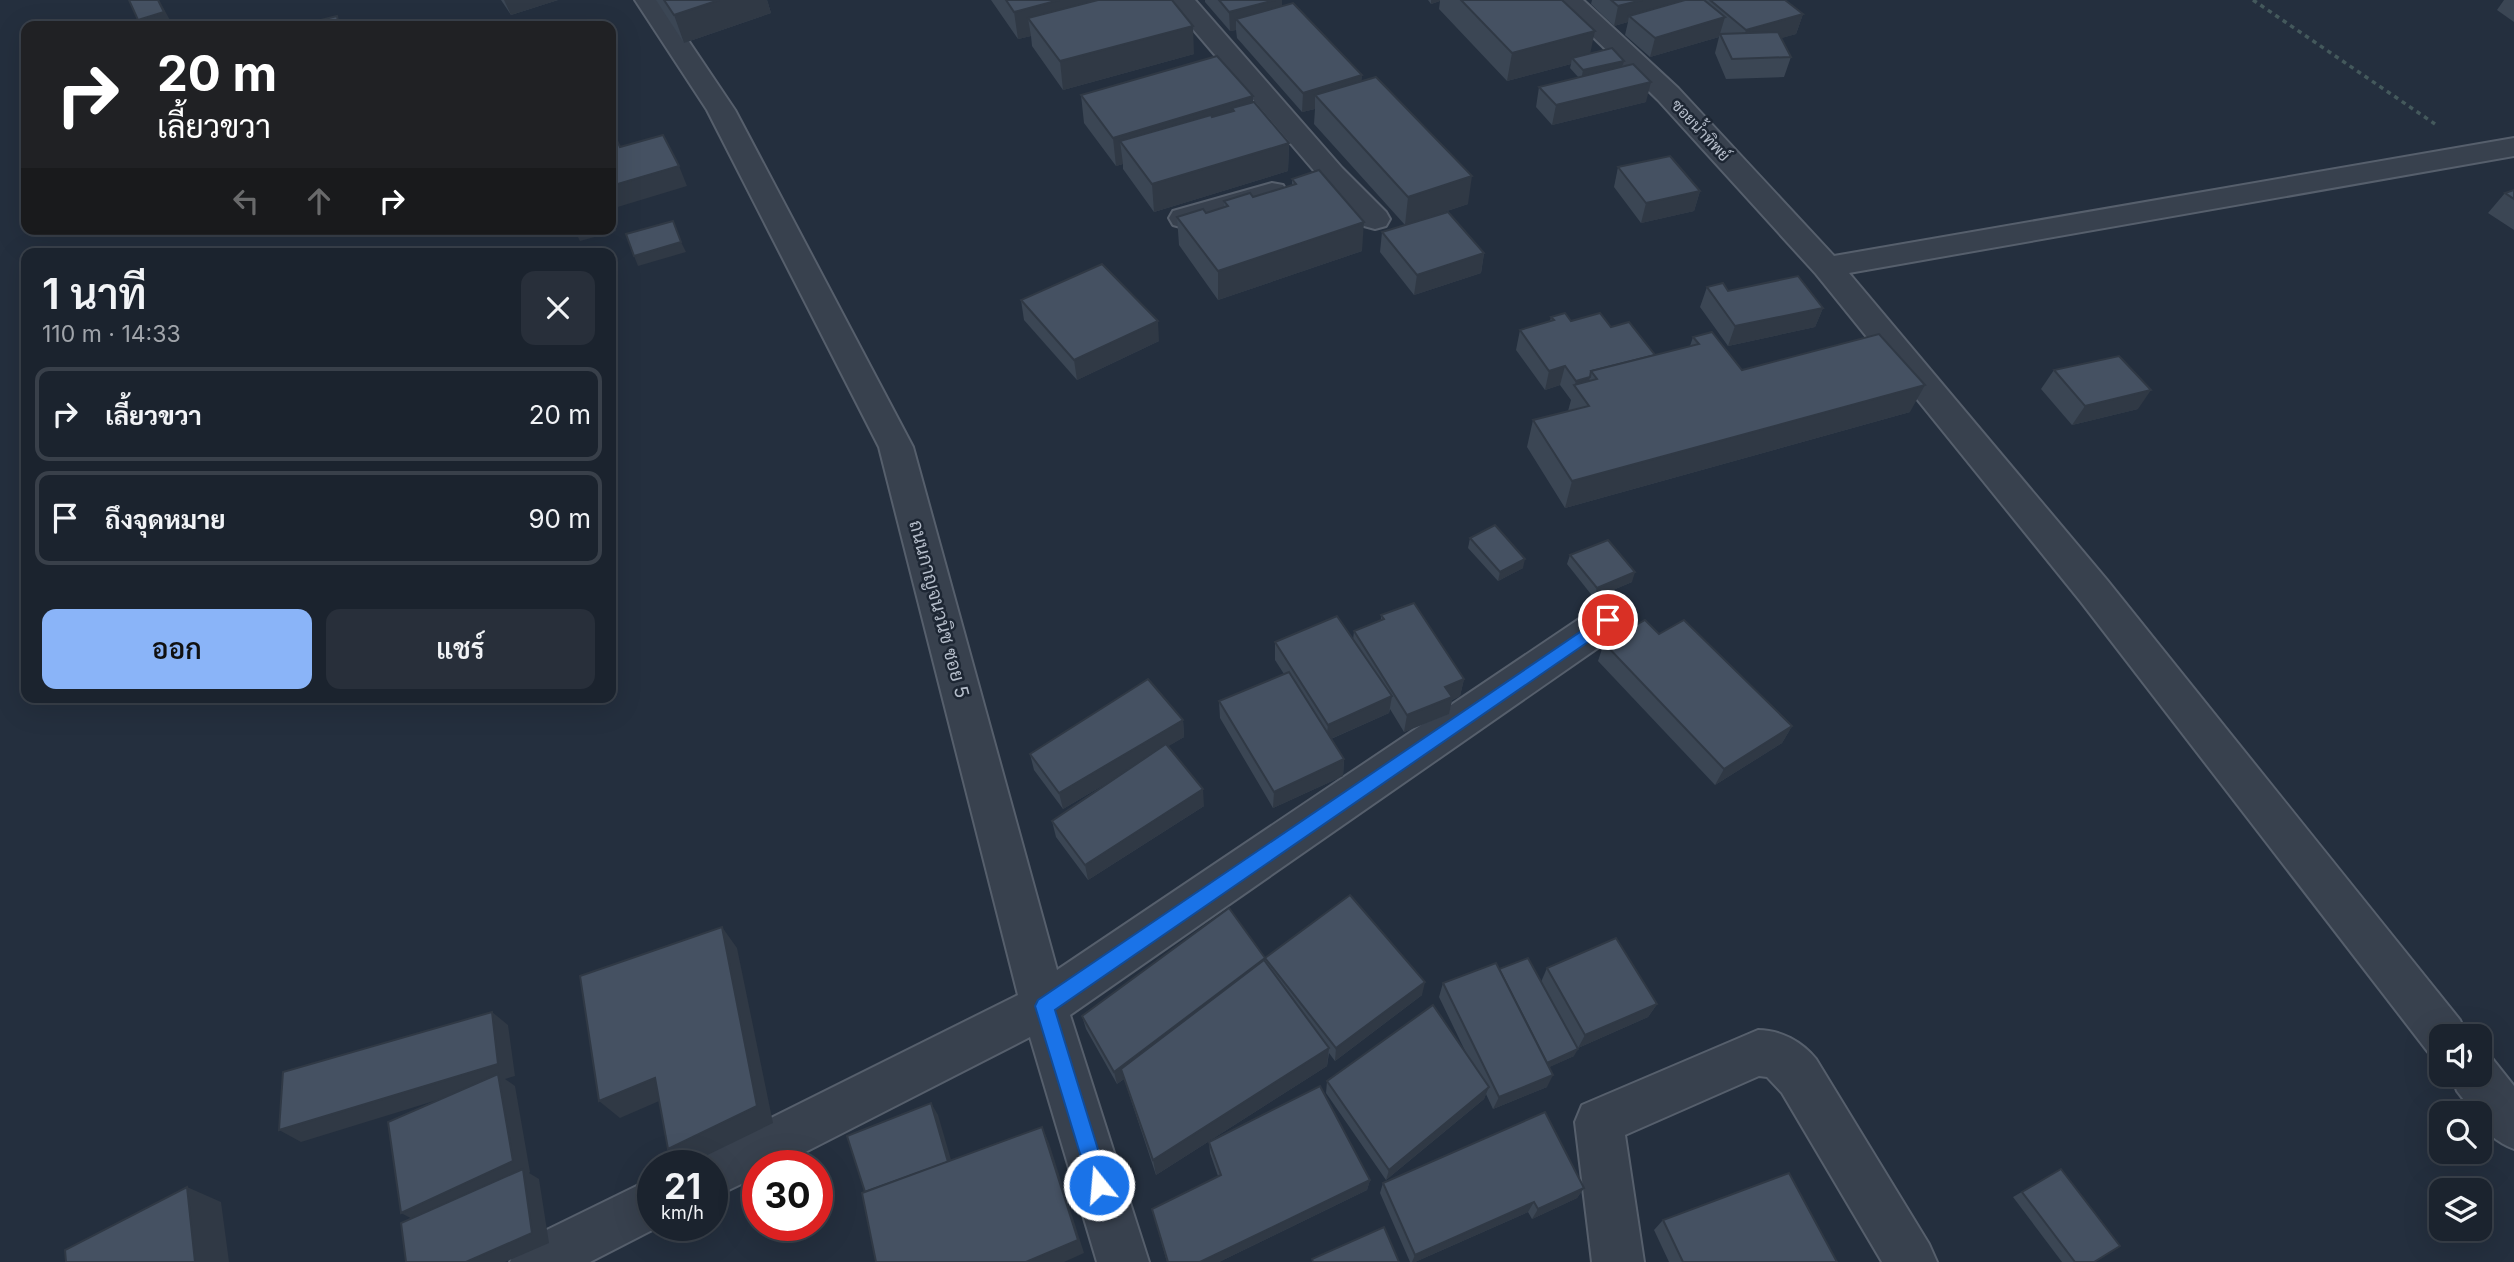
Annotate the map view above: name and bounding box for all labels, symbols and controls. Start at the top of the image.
text: 20 m [157,44,277,103]
icon: right [42,49,133,140]
street label: ซอยน้ำทิพย์ [1667,92,1738,165]
text: เลี้ยวขวา [157,107,271,146]
icon: left [227,182,265,220]
icon: ahead [300,182,338,220]
icon: right [373,182,411,220]
text: 1 นาที [42,268,147,319]
button: close [521,271,595,345]
text: 110 m · 14:33 [42,320,181,348]
icon: right [46,395,84,433]
text: 20 m [529,399,591,430]
text: เลี้ยวขวา [105,400,202,431]
icon: arrive [46,499,84,537]
text: 90 m [528,503,591,534]
text: ถึงจุดหมาย [105,504,226,535]
street label: ถนนกาญจนวนิช ซอย 5 [904,518,974,700]
pin [1578,590,1638,650]
icon: arrive [1589,601,1627,639]
button: ออก [42,609,312,689]
button: แชร์ [326,609,595,689]
map controls [2429,1024,2492,1241]
button: sound [2429,1024,2492,1087]
button: search [2429,1101,2492,1164]
position arrow [1062,1148,1136,1222]
speed limit sign: 30 [742,1150,833,1241]
text: 21 [664,1165,701,1207]
button: layers [2429,1178,2492,1241]
text: km/h [661,1202,704,1223]

